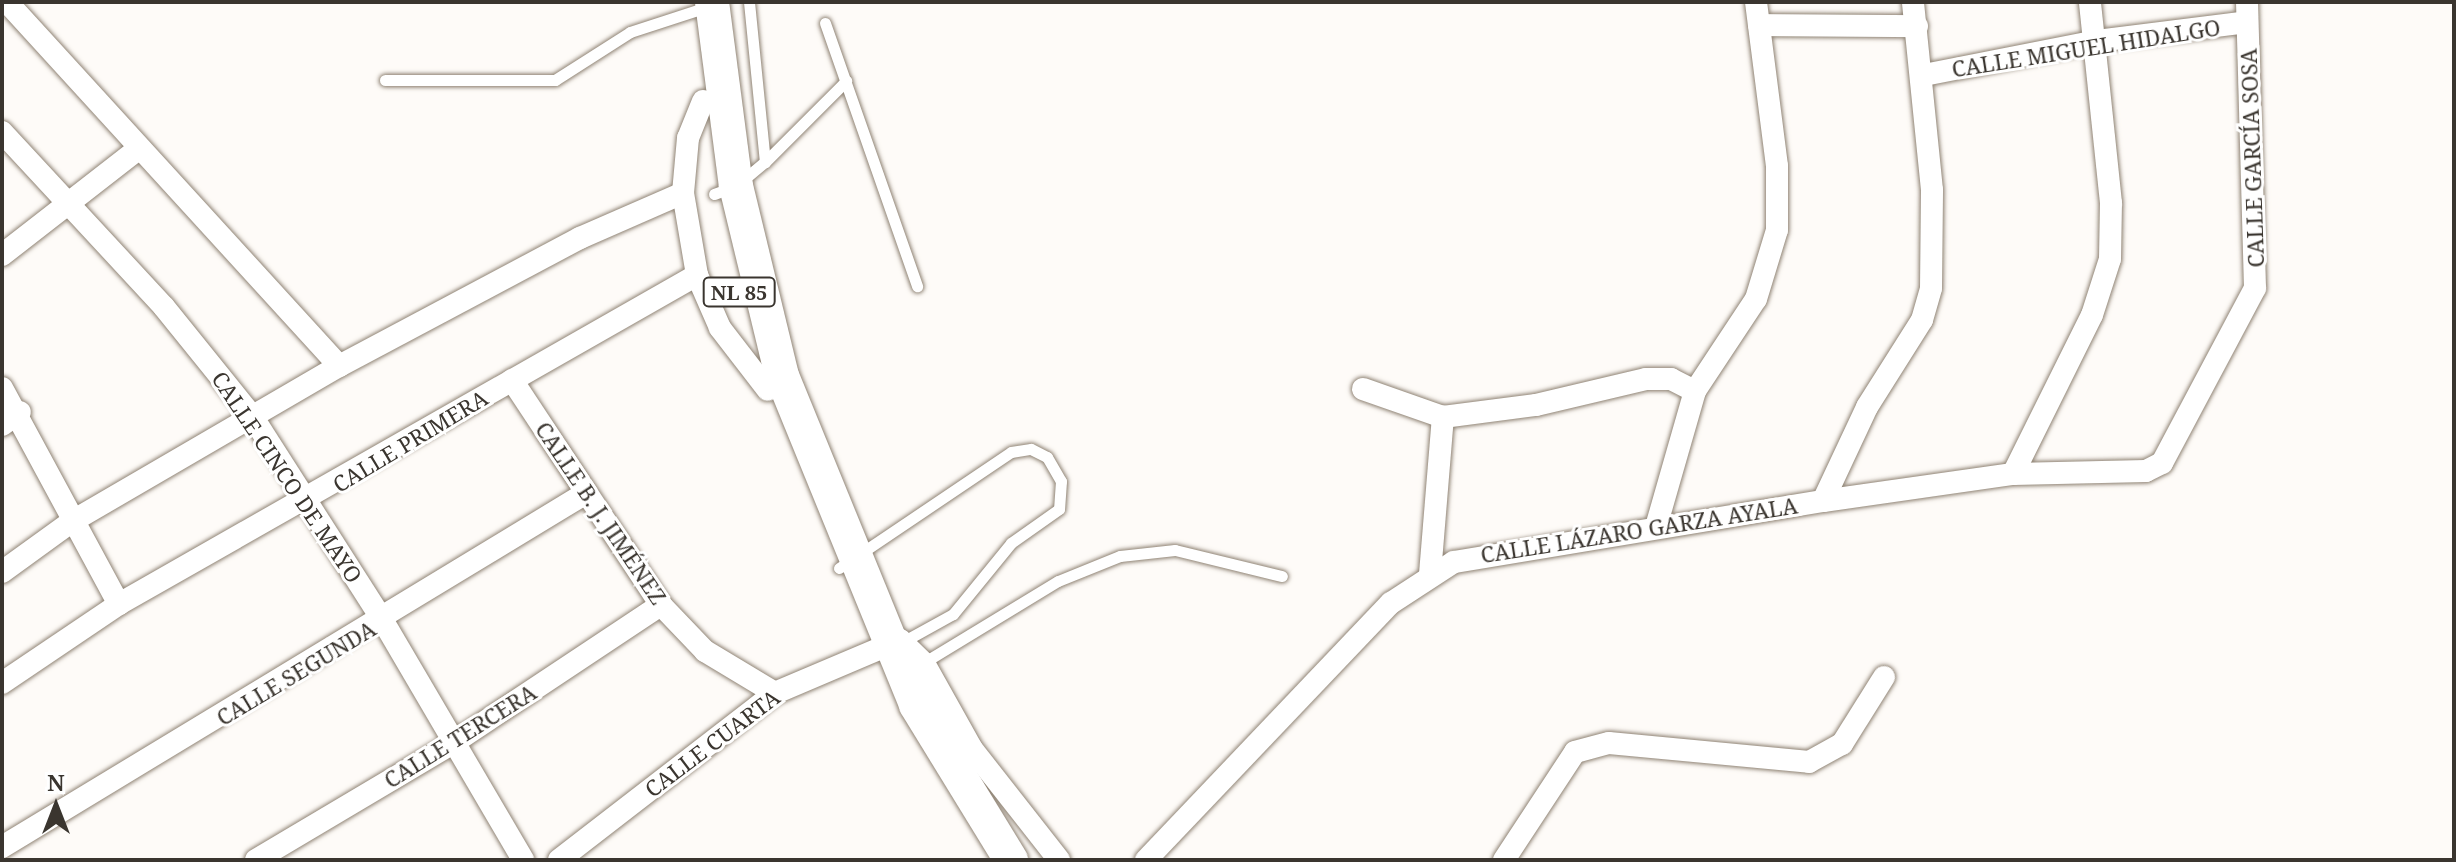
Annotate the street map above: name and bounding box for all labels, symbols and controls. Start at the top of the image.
street label: CALLE MIGUEL HIDALGO [1950,14,2222,82]
street label: CALLE GARCÍA SOSA [2235,48,2269,268]
road number: NL 85 [701,276,777,308]
street label: CALLE CINCO DE MAYO [206,366,368,588]
street label: CALLE PRIMERA [328,384,492,498]
street label: CALLE B. J. JIMÉNEZ [530,417,672,609]
street label: CALLE LÁZARO GARZA AYALA [1479,492,1799,568]
street label: CALLE SEGUNDA [212,615,380,731]
street label: CALLE TERCERA [379,679,541,793]
street label: CALLE CUARTA [639,684,785,802]
north arrow [16,766,96,846]
text: N [47,767,65,797]

